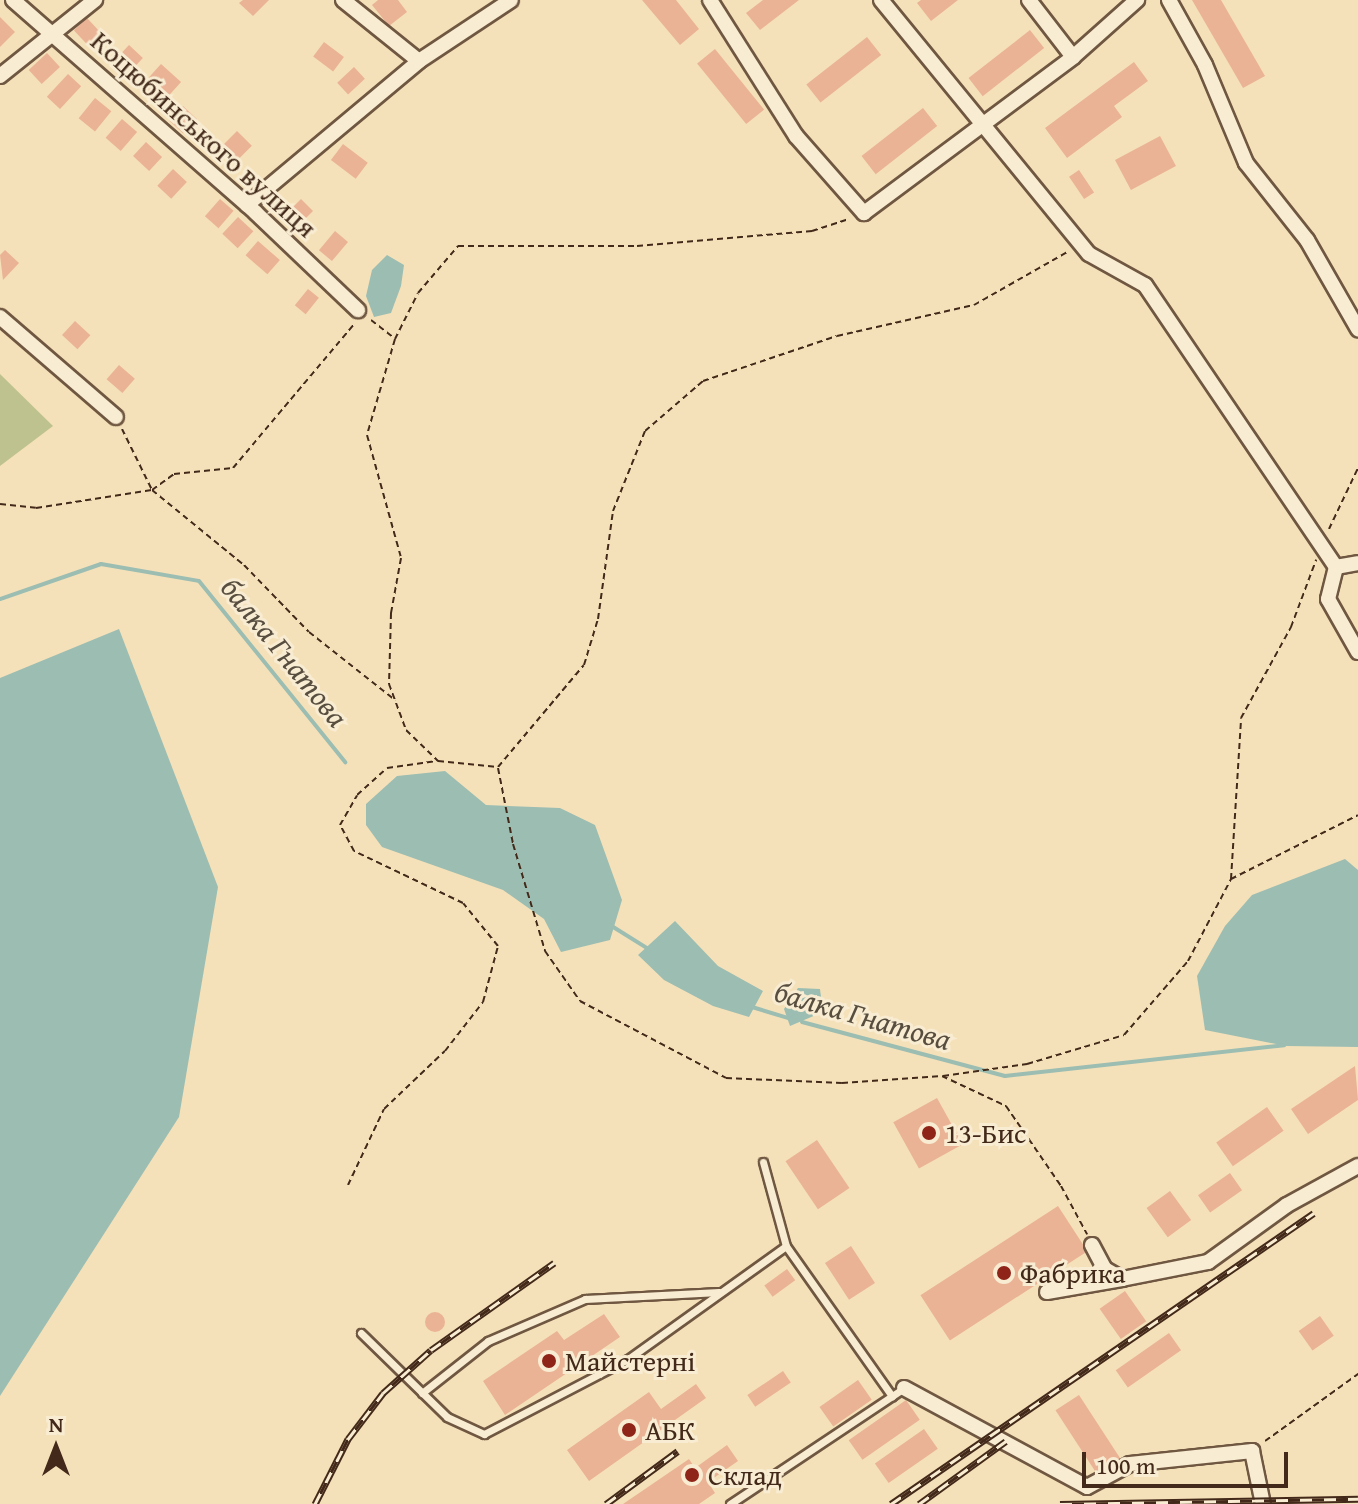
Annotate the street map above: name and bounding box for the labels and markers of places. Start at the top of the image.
place label: 13-Бис [945,1116,1027,1150]
marker: 13-Бис [920,1124,938,1142]
place label: Фабрика [1020,1256,1126,1290]
marker: Фабрика [995,1264,1013,1282]
place label: Майстерні [565,1344,695,1378]
marker: Майстерні [540,1352,558,1370]
place label: АБК [645,1413,695,1447]
marker: АБК [620,1421,638,1439]
place label: Склад [708,1458,782,1492]
marker: Склад [683,1466,701,1484]

